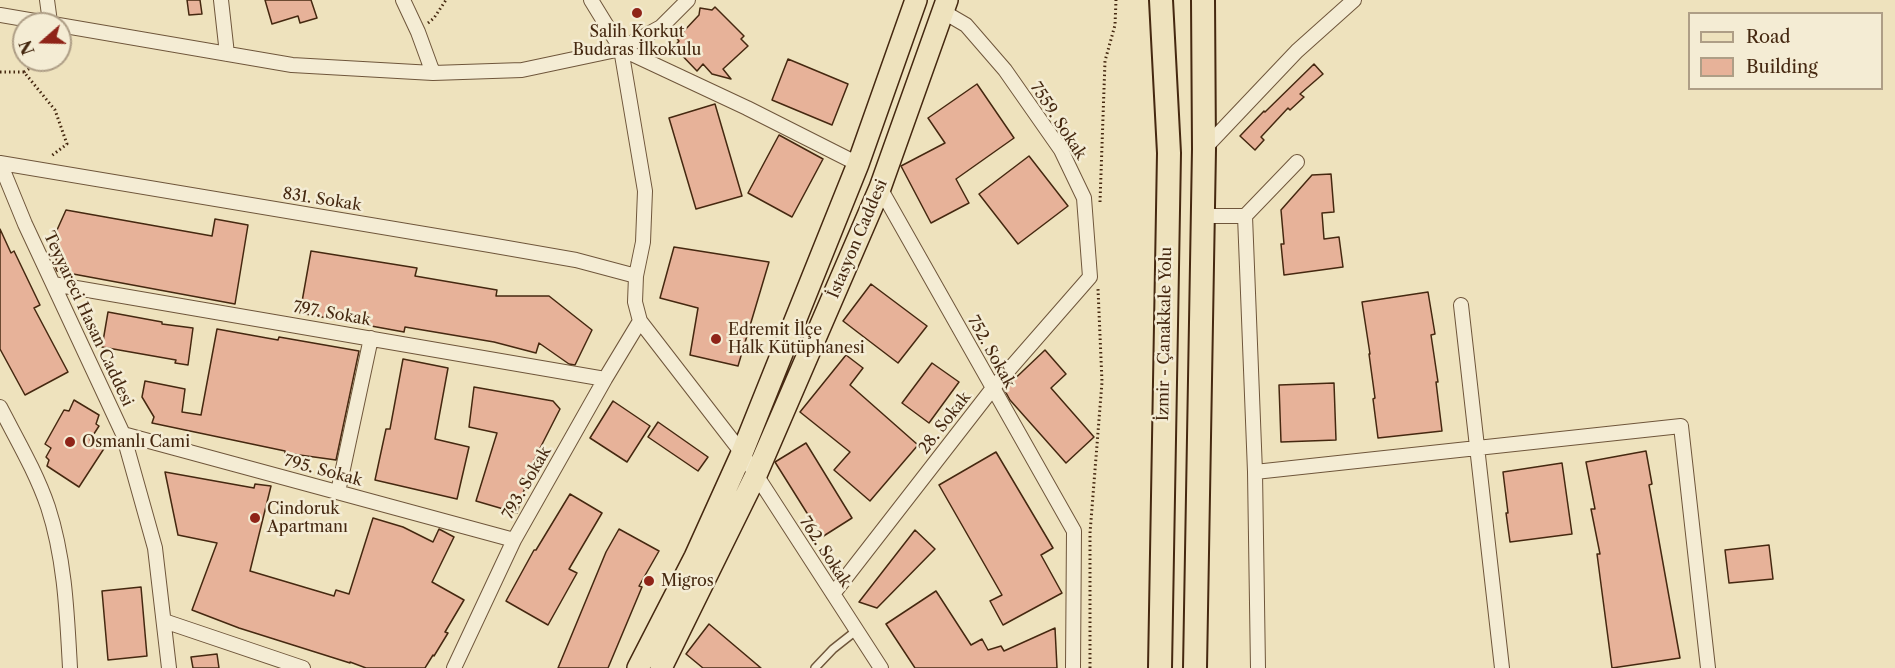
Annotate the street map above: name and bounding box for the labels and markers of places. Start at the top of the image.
marker: Salih Korkut Budaras İlkokulu [630,6,644,20]
place label: Salih Korkut Budaras İlkokulu [573,22,701,60]
place label: Edremit İlçe Halk Kütüphanesi [728,320,865,358]
marker: Edremit İlçe Halk Kütüphanesi [709,332,723,346]
place label: Osmanlı Cami [82,432,190,452]
marker: Osmanlı Cami [63,435,77,449]
place label: Cindoruk Apartmanı [267,499,348,537]
marker: Cindoruk Apartmanı [248,511,262,525]
place label: Migros [661,571,714,591]
marker: Migros [642,574,656,588]

